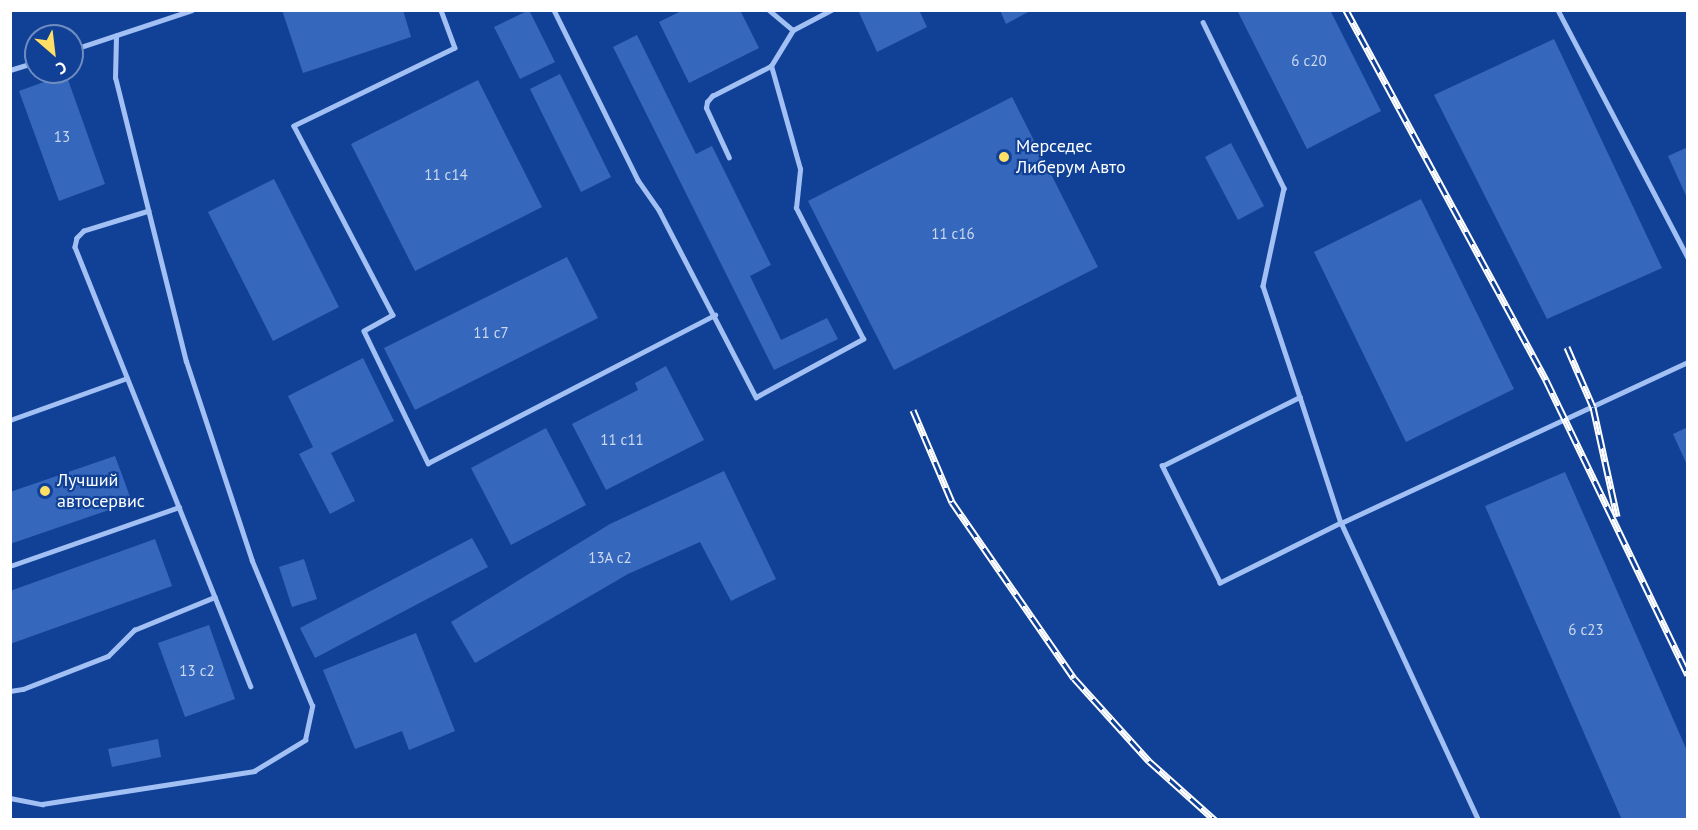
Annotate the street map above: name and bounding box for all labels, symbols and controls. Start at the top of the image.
north arrow [24,24,84,84]
house number: 6 с20 [1291,52,1327,70]
text: С [53,57,70,79]
house number: 13 [54,128,70,146]
place label: Мерседес Либерум Авто [1016,136,1126,178]
marker: Мерседес Либерум Авто [997,150,1011,164]
house number: 11 с14 [424,166,468,184]
house number: 11 с16 [931,225,975,243]
house number: 11 с7 [473,324,509,342]
house number: 11 с11 [600,431,644,449]
place label: Лучший автосервис [57,470,145,512]
marker: Лучший автосервис [38,484,52,498]
house number: 13А с2 [588,549,632,567]
house number: 6 с23 [1568,621,1604,639]
house number: 13 с2 [179,662,215,680]

